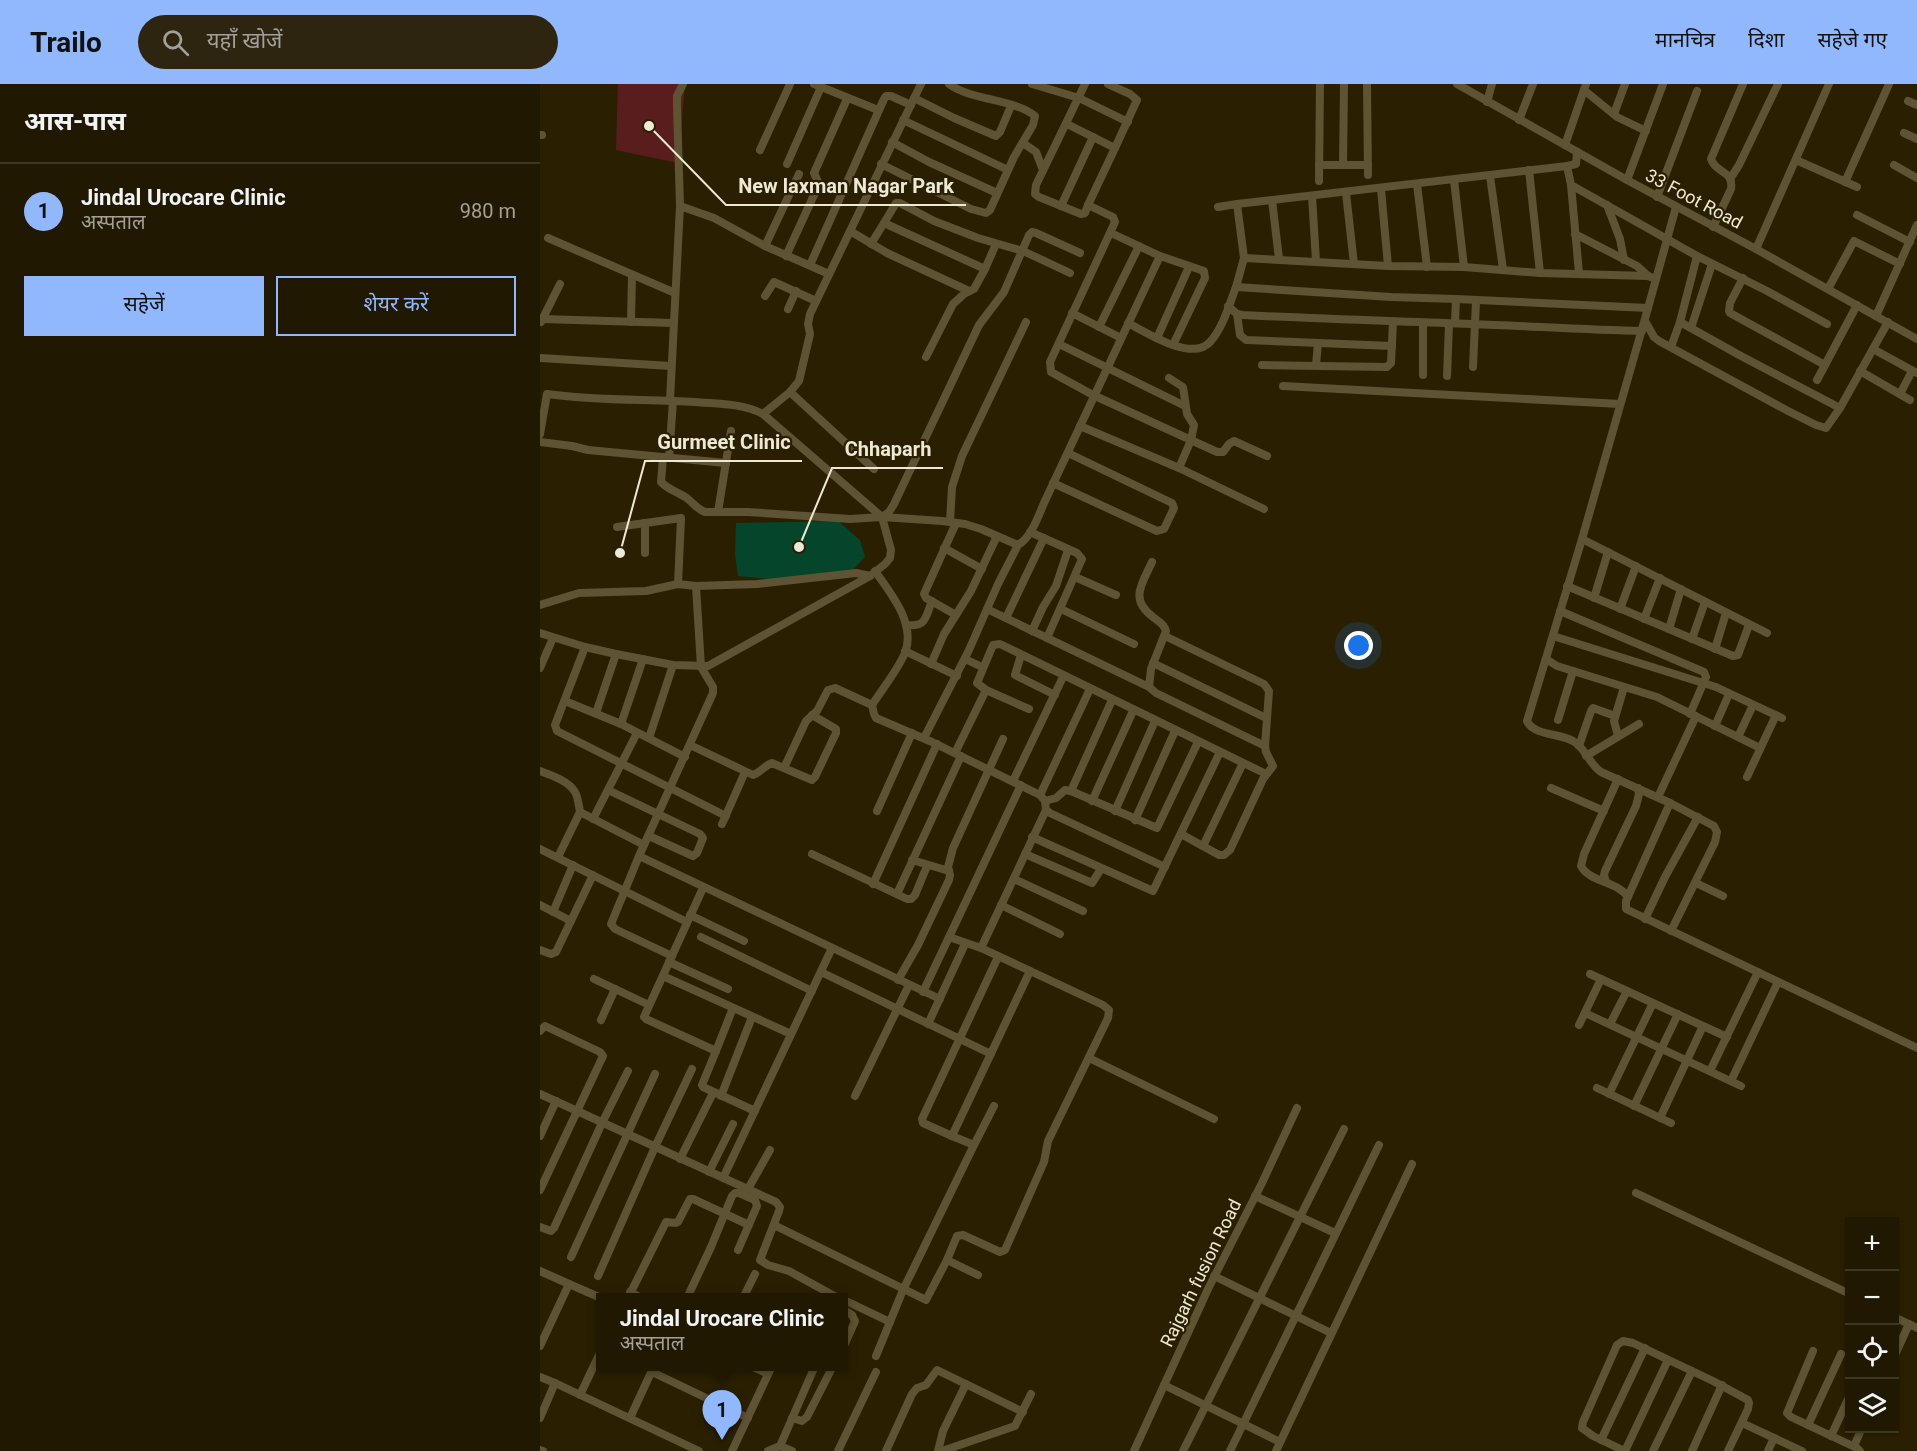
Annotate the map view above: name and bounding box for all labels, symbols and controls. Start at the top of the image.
search box [138,15,558,69]
text: Trailo [30,26,102,59]
icon: search [159,26,192,59]
text: यहाँ खोजें [207,28,282,53]
text: मानचित्र [1655,28,1715,52]
text: दिशा [1748,28,1784,52]
text: सहेजे गए [1817,28,1887,52]
text: आस-पास [24,106,126,136]
street label: 33 Foot Road [1642,164,1746,233]
callout: New laxman Nagar Park [726,167,966,205]
text: New laxman Nagar Park [738,174,954,198]
text: Jindal Urocare Clinic [81,185,286,210]
text: 1 [38,199,49,223]
text: 980 m [460,199,516,223]
text: अस्पताल [81,210,146,234]
button: सहेजें [24,276,264,336]
button: शेयर करें [276,276,516,336]
callout: Gurmeet Clinic [645,423,802,461]
text: Gurmeet Clinic [657,430,791,454]
callout: Chhaparh [832,430,943,468]
text: Chhaparh [845,437,931,461]
your location [1344,631,1373,660]
street label: Rajgarh fusion Road [1156,1196,1245,1350]
map controls [1845,1217,1899,1433]
button: + [1845,1217,1899,1271]
button: − [1845,1271,1899,1325]
popup [596,1293,848,1371]
text: Jindal Urocare Clinic [620,1306,824,1331]
button: locate [1845,1325,1899,1379]
text: अस्पताल [620,1331,684,1355]
button: layers [1845,1379,1899,1433]
pin: 1 [702,1390,741,1440]

